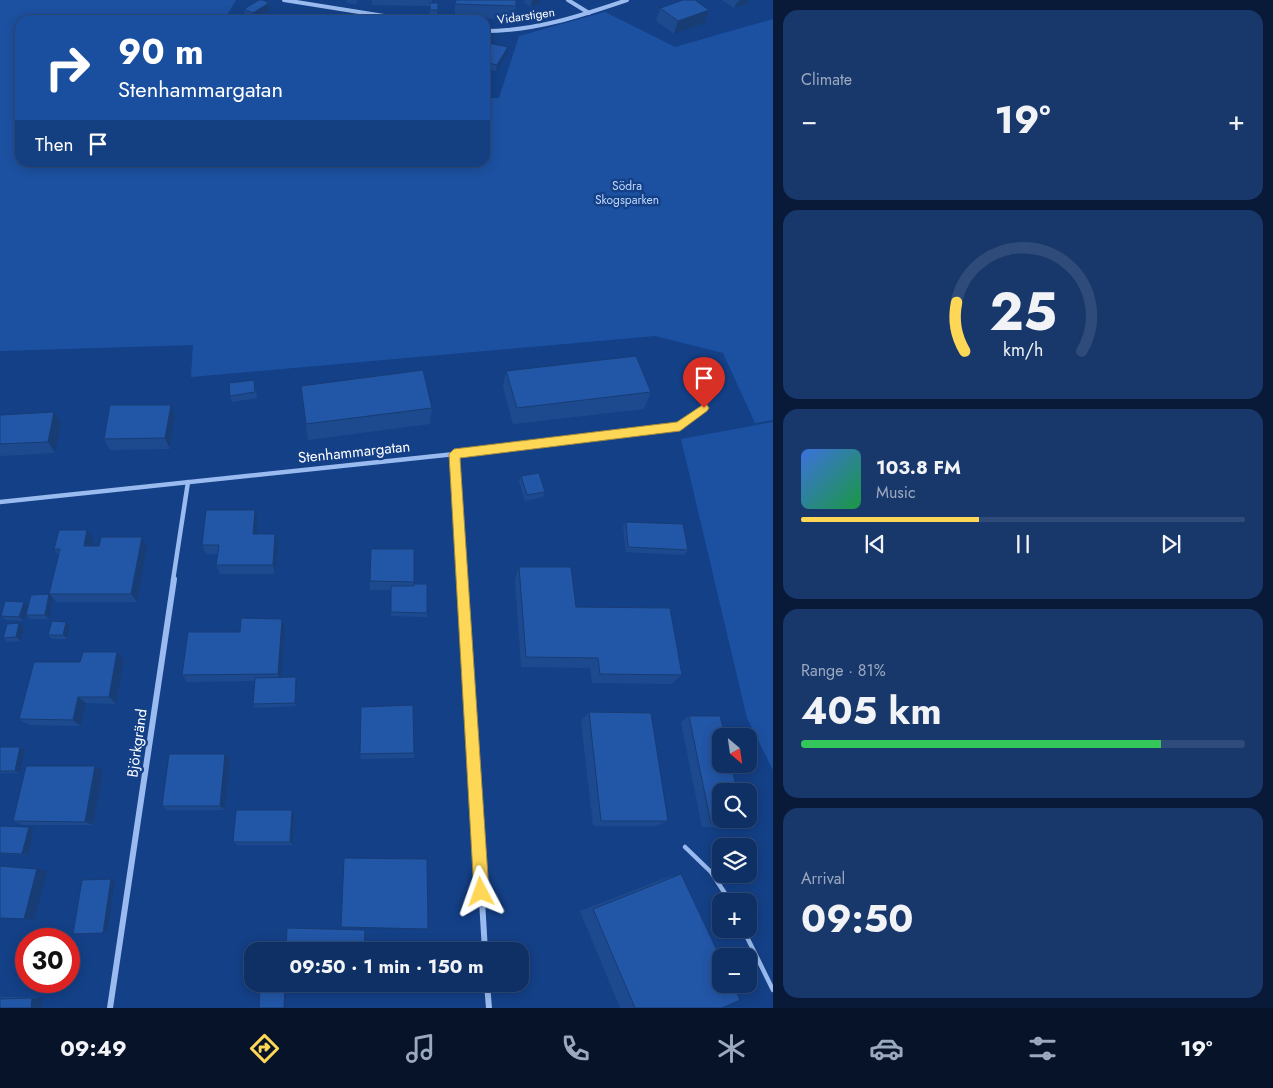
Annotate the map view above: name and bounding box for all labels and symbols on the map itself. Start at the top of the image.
street label: Vidarstigen [496,3,556,29]
park label: Södra Skogsparken [595,177,659,209]
pin [683,357,725,408]
street label: Stenhammargatan [297,435,411,469]
street label: Björkgränd [121,707,153,779]
north arrow [712,728,758,772]
position arrow [454,865,506,917]
speed limit sign: 30 [15,928,80,993]

